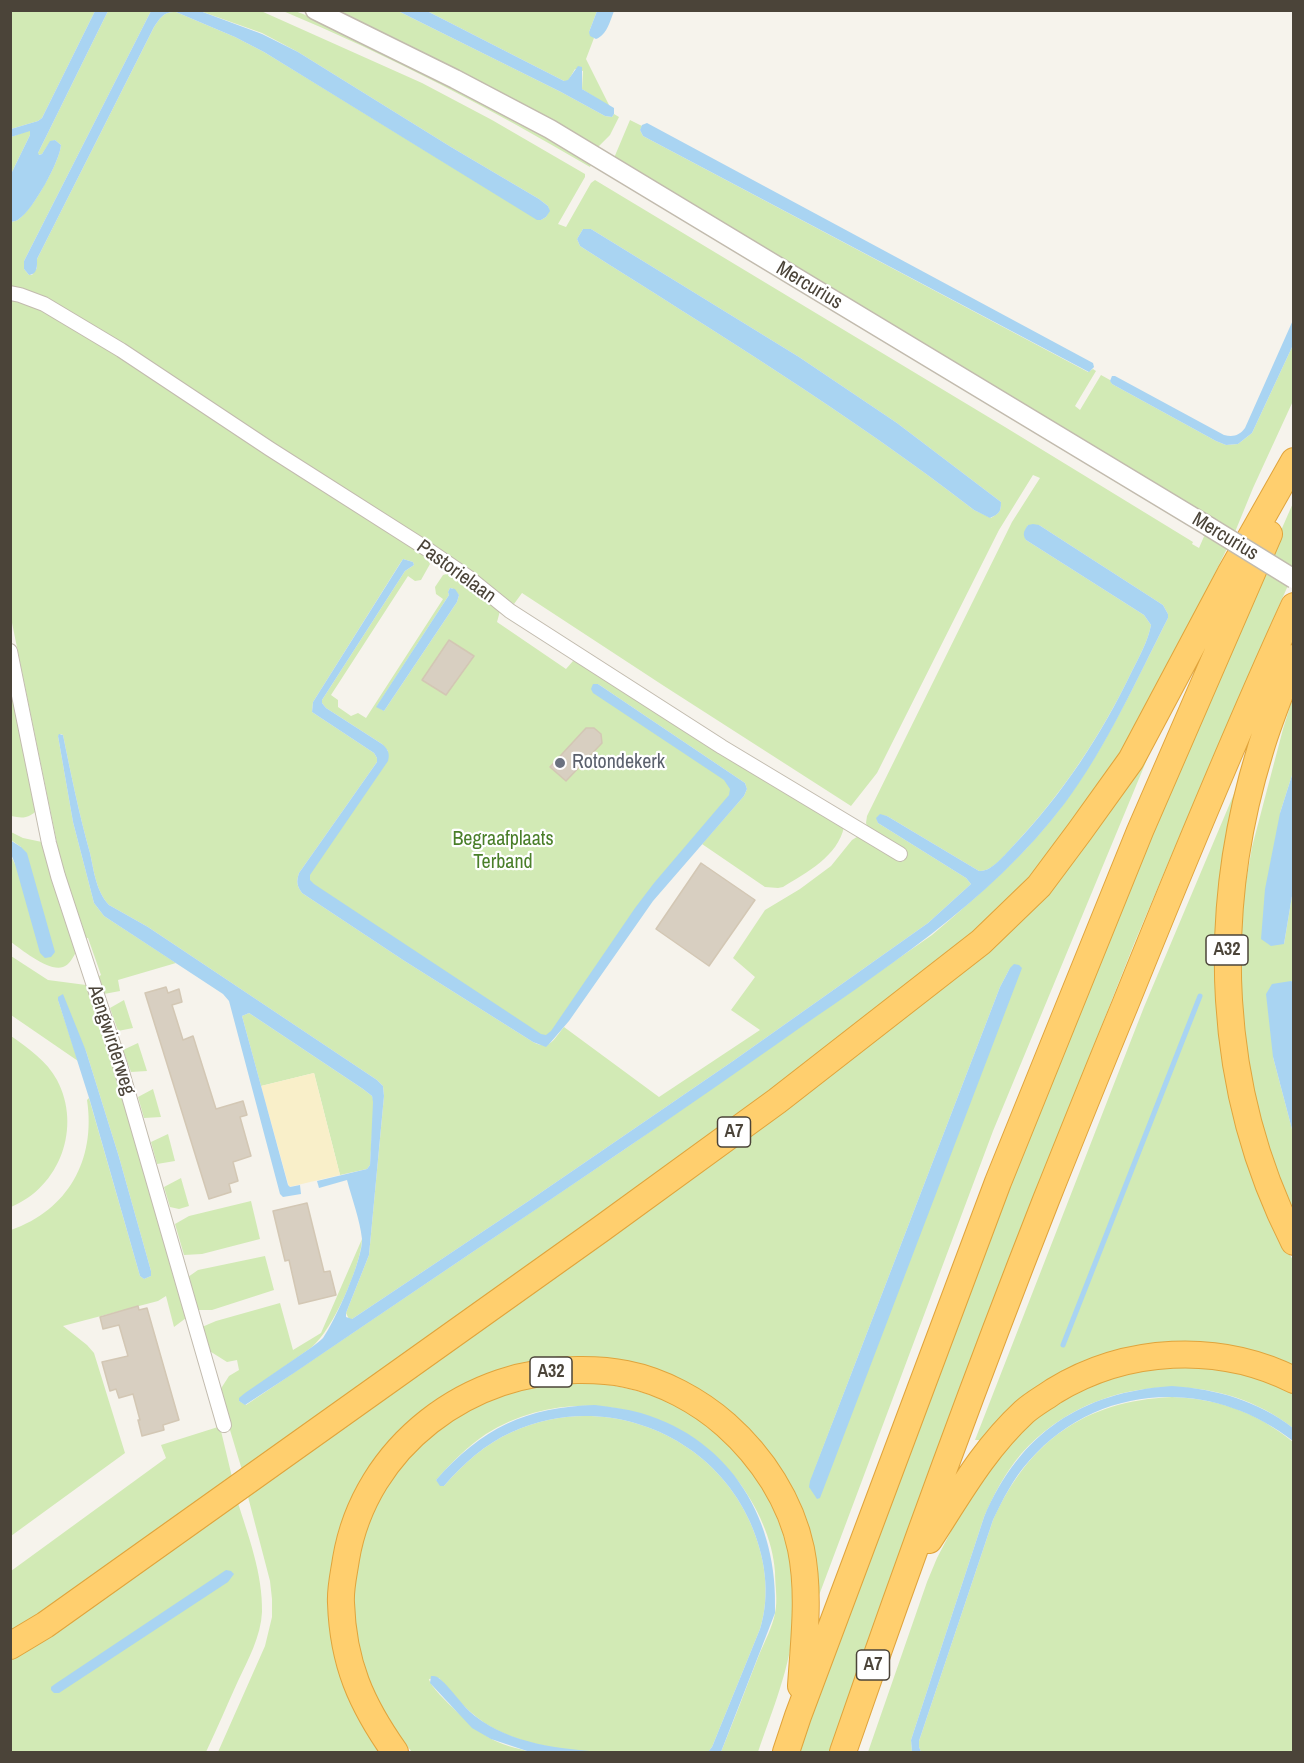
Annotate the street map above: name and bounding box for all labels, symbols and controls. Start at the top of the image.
street label: Mercurius [772,257,846,315]
street label: Mercurius [1188,508,1262,566]
street label: Pastorielaan [412,535,500,609]
place label: Rotondekerk [572,751,665,775]
marker: Rotondekerk [553,756,567,770]
park label: Begraafplaats Terband [452,828,554,875]
road number: A32 [1206,935,1248,965]
street label: Aengwirderweg [82,982,140,1098]
road number: A7 [718,1117,750,1147]
road number: A32 [530,1357,572,1387]
road number: A7 [856,1650,890,1680]

